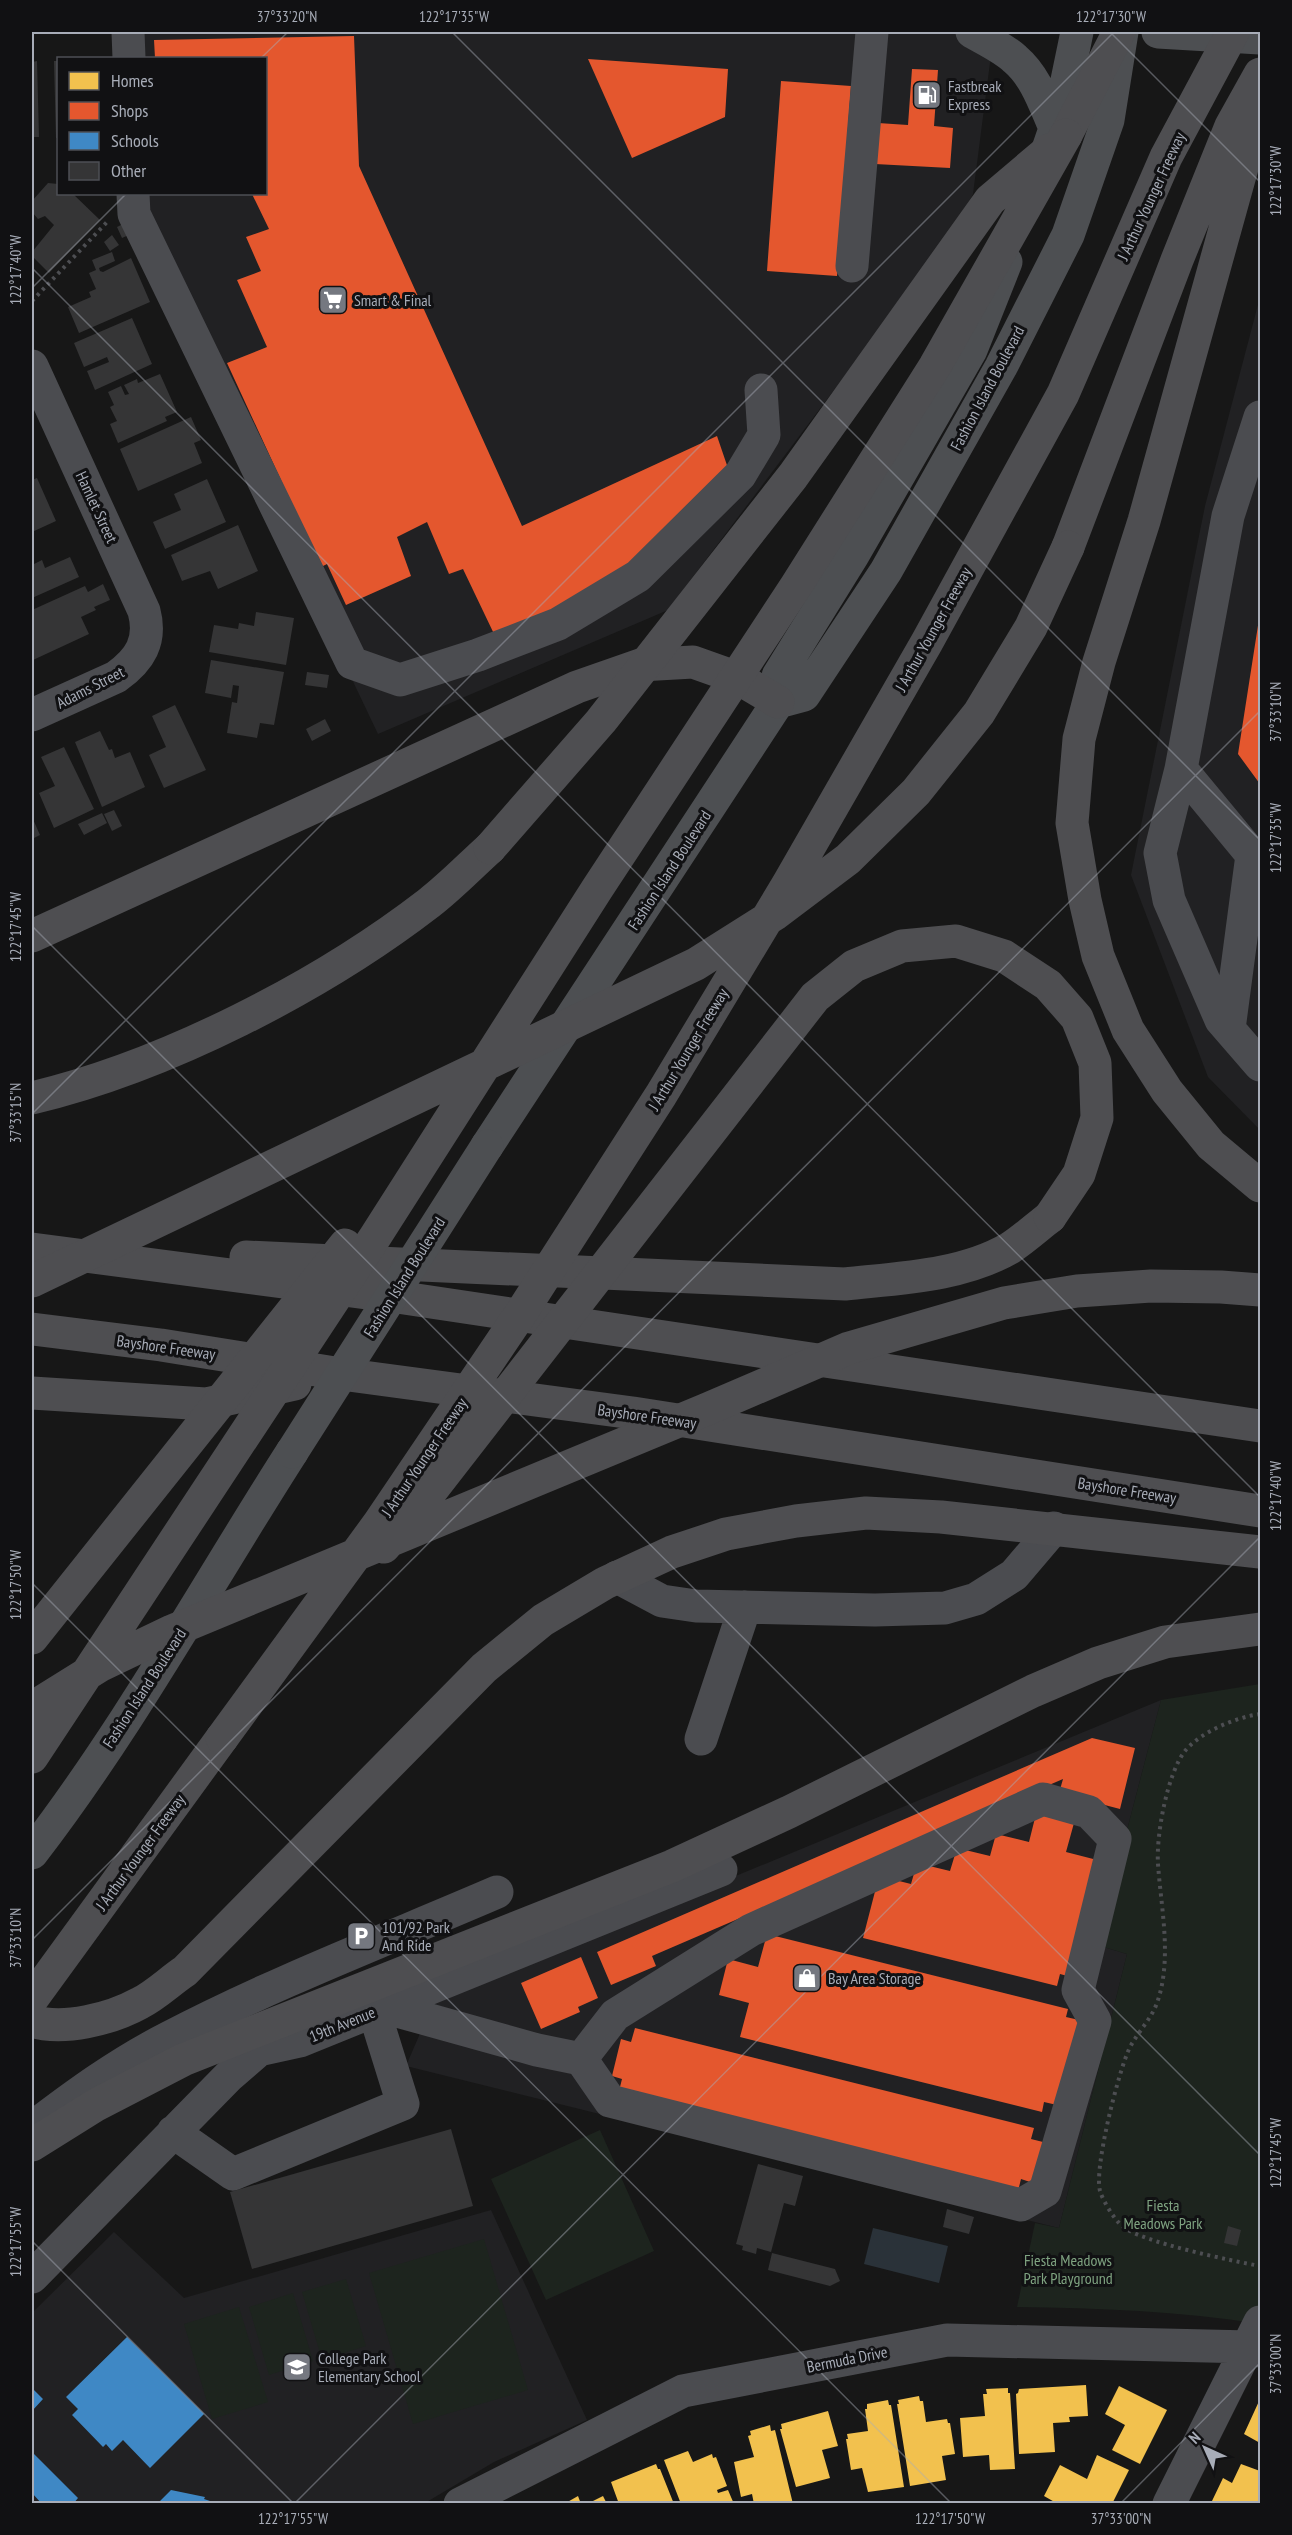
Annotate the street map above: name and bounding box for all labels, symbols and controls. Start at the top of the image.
text: 37°33'20"N [257,7,317,26]
text: 122°17'35"W [419,7,489,26]
text: 122°17'30"W [1076,7,1146,26]
legend [57,57,267,195]
text: Homes [111,69,154,92]
place label: Fastbreak Express [948,76,1002,114]
fuel station icon: Fastbreak Express [911,79,943,111]
text: Shops [111,99,148,122]
text: Schools [111,129,159,152]
street label: J Arthur Younger Freeway [1112,129,1189,264]
text: 122°17'30"W [1266,146,1285,216]
text: Other [111,159,146,182]
text: 122°17'40"W [6,235,25,305]
supermarket icon: Smart & Final [317,284,349,316]
place label: Smart & Final [354,290,432,310]
street label: Fashion Island Boulevard [946,322,1028,454]
street label: Hamlet Street [72,468,123,546]
street label: J Arthur Younger Freeway [890,563,975,696]
street label: Adams Street [53,661,128,713]
text: 37°33'10"N [1266,682,1285,742]
text: 122°17'35"W [1266,803,1285,873]
street label: Fashion Island Boulevard [623,807,715,933]
text: 122°17'45"W [6,892,25,962]
street label: J Arthur Younger Freeway [643,984,732,1115]
text: 37°33'15"N [6,1083,25,1143]
street label: Fashion Island Boulevard [359,1213,449,1341]
street label: Bayshore Freeway [115,1330,217,1364]
street label: J Arthur Younger Freeway [376,1394,471,1521]
street label: Bayshore Freeway [596,1399,698,1433]
text: 122°17'40"W [1266,1461,1285,1531]
street label: Bayshore Freeway [1076,1472,1178,1508]
text: 122°17'50"W [6,1550,25,1620]
street label: Fashion Island Boulevard [98,1625,190,1751]
street label: J Arthur Younger Freeway [90,1790,189,1915]
text: 37°33'10"N [6,1908,25,1968]
place label: 101/92 Park And Ride [382,1917,451,1955]
parking icon: 101/92 Park And Ride [345,1920,377,1952]
shop icon: Bay Area Storage [791,1962,823,1994]
place label: Bay Area Storage [828,1968,921,1988]
street label: 19th Avenue [306,2002,378,2046]
text: 122°17'45"W [1266,2118,1285,2188]
park label: Fiesta Meadows Park [1124,2195,1203,2233]
text: 122°17'55"W [6,2207,25,2277]
park label: Fiesta Meadows Park Playground [1023,2250,1113,2288]
text: 37°33'00"N [1266,2334,1285,2394]
street label: Bermuda Drive [805,2341,889,2377]
place label: College Park Elementary School [318,2348,421,2386]
school or university icon: College Park Elementary School [281,2351,313,2383]
north arrow [1175,2418,1235,2478]
text: N [1184,2427,1205,2448]
text: 122°17'55"W [258,2509,328,2528]
text: 122°17'50"W [915,2509,985,2528]
text: 37°33'00"N [1091,2509,1151,2528]

